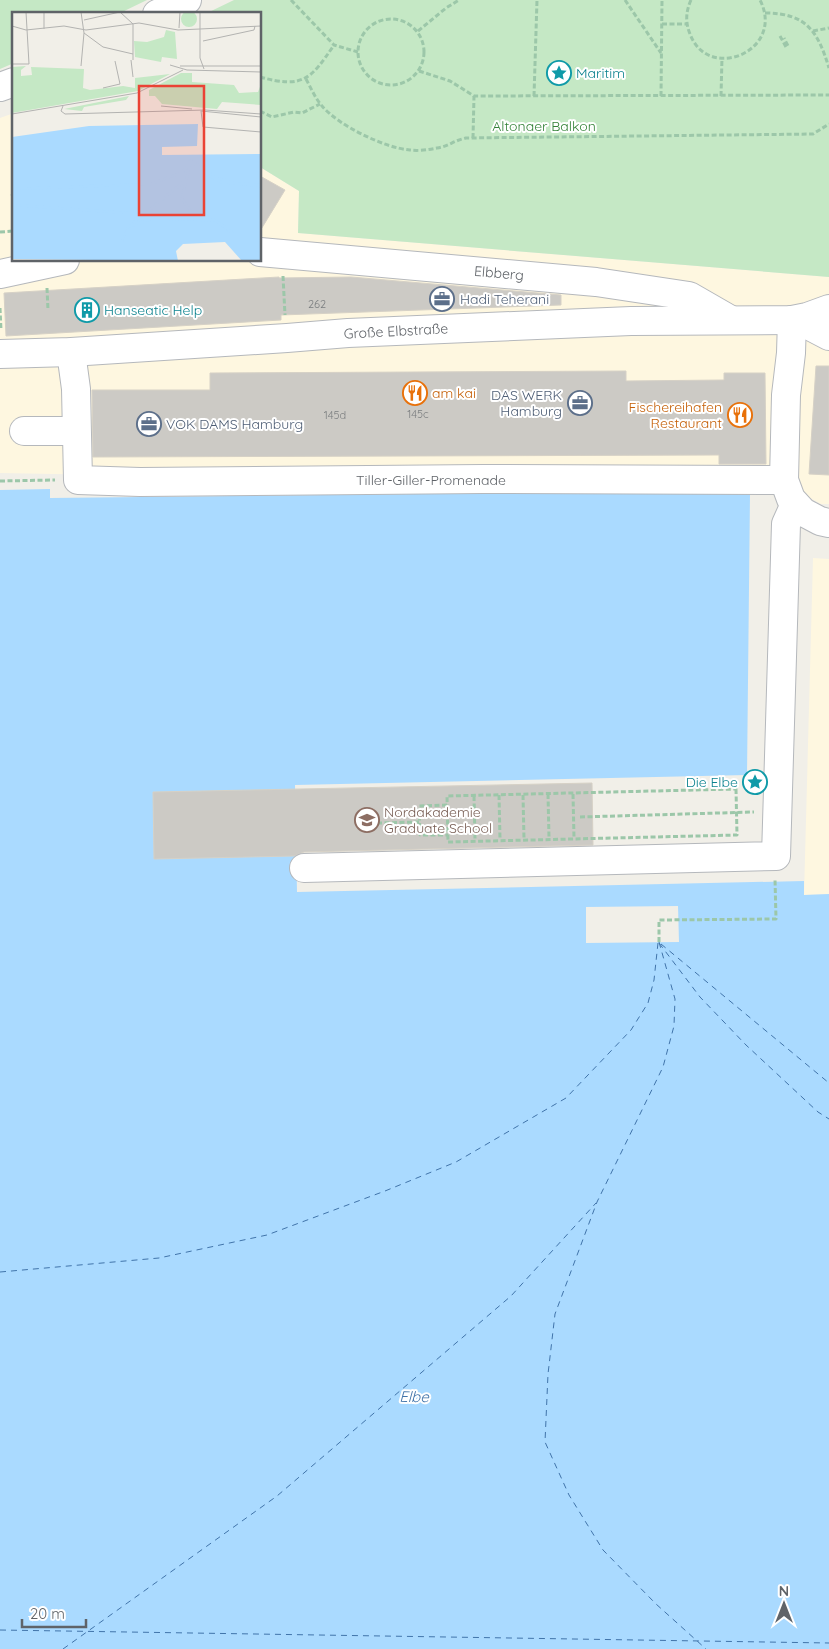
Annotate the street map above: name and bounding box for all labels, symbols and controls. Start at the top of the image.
inset map [12,12,261,261]
place icon: Maritim [546,60,572,86]
place label: Maritim [576,64,625,82]
park label: Altonaer Balkon [492,117,596,135]
street label: Elbberg [473,262,525,284]
office icon: Hadi Teherani [429,286,455,312]
place label: Hadi Teherani [460,290,549,308]
building icon: Hanseatic Help [74,297,100,323]
house number: 262 [308,297,326,311]
place label: Hanseatic Help [104,301,202,319]
street label: Große Elbstraße [343,319,449,343]
restaurant icon: am kai [402,380,428,406]
place label: am kai [432,384,476,402]
place label: DAS WERK Hamburg [491,386,562,420]
office icon: DAS WERK Hamburg [567,390,593,416]
place label: Fischereihafen Restaurant [628,398,722,432]
restaurant icon: Fischereihafen Restaurant [727,402,753,428]
house number: 145c [407,407,429,421]
house number: 145d [324,408,346,422]
office icon: VOK DAMS Hamburg [136,411,162,437]
place label: VOK DAMS Hamburg [166,415,303,433]
street label: Tiller-Giller-Promenade [356,471,506,489]
place icon: Die Elbe [742,769,768,795]
place label: Die Elbe [686,773,738,791]
place label: Nordakademie Graduate School [384,803,492,837]
school or university icon: Nordakademie Graduate School [354,807,380,833]
water label: Elbe [399,1387,429,1406]
north arrow [759,1579,809,1629]
text: N [779,1582,789,1600]
scale bar [22,1596,86,1628]
text: 20 m [30,1604,65,1623]

